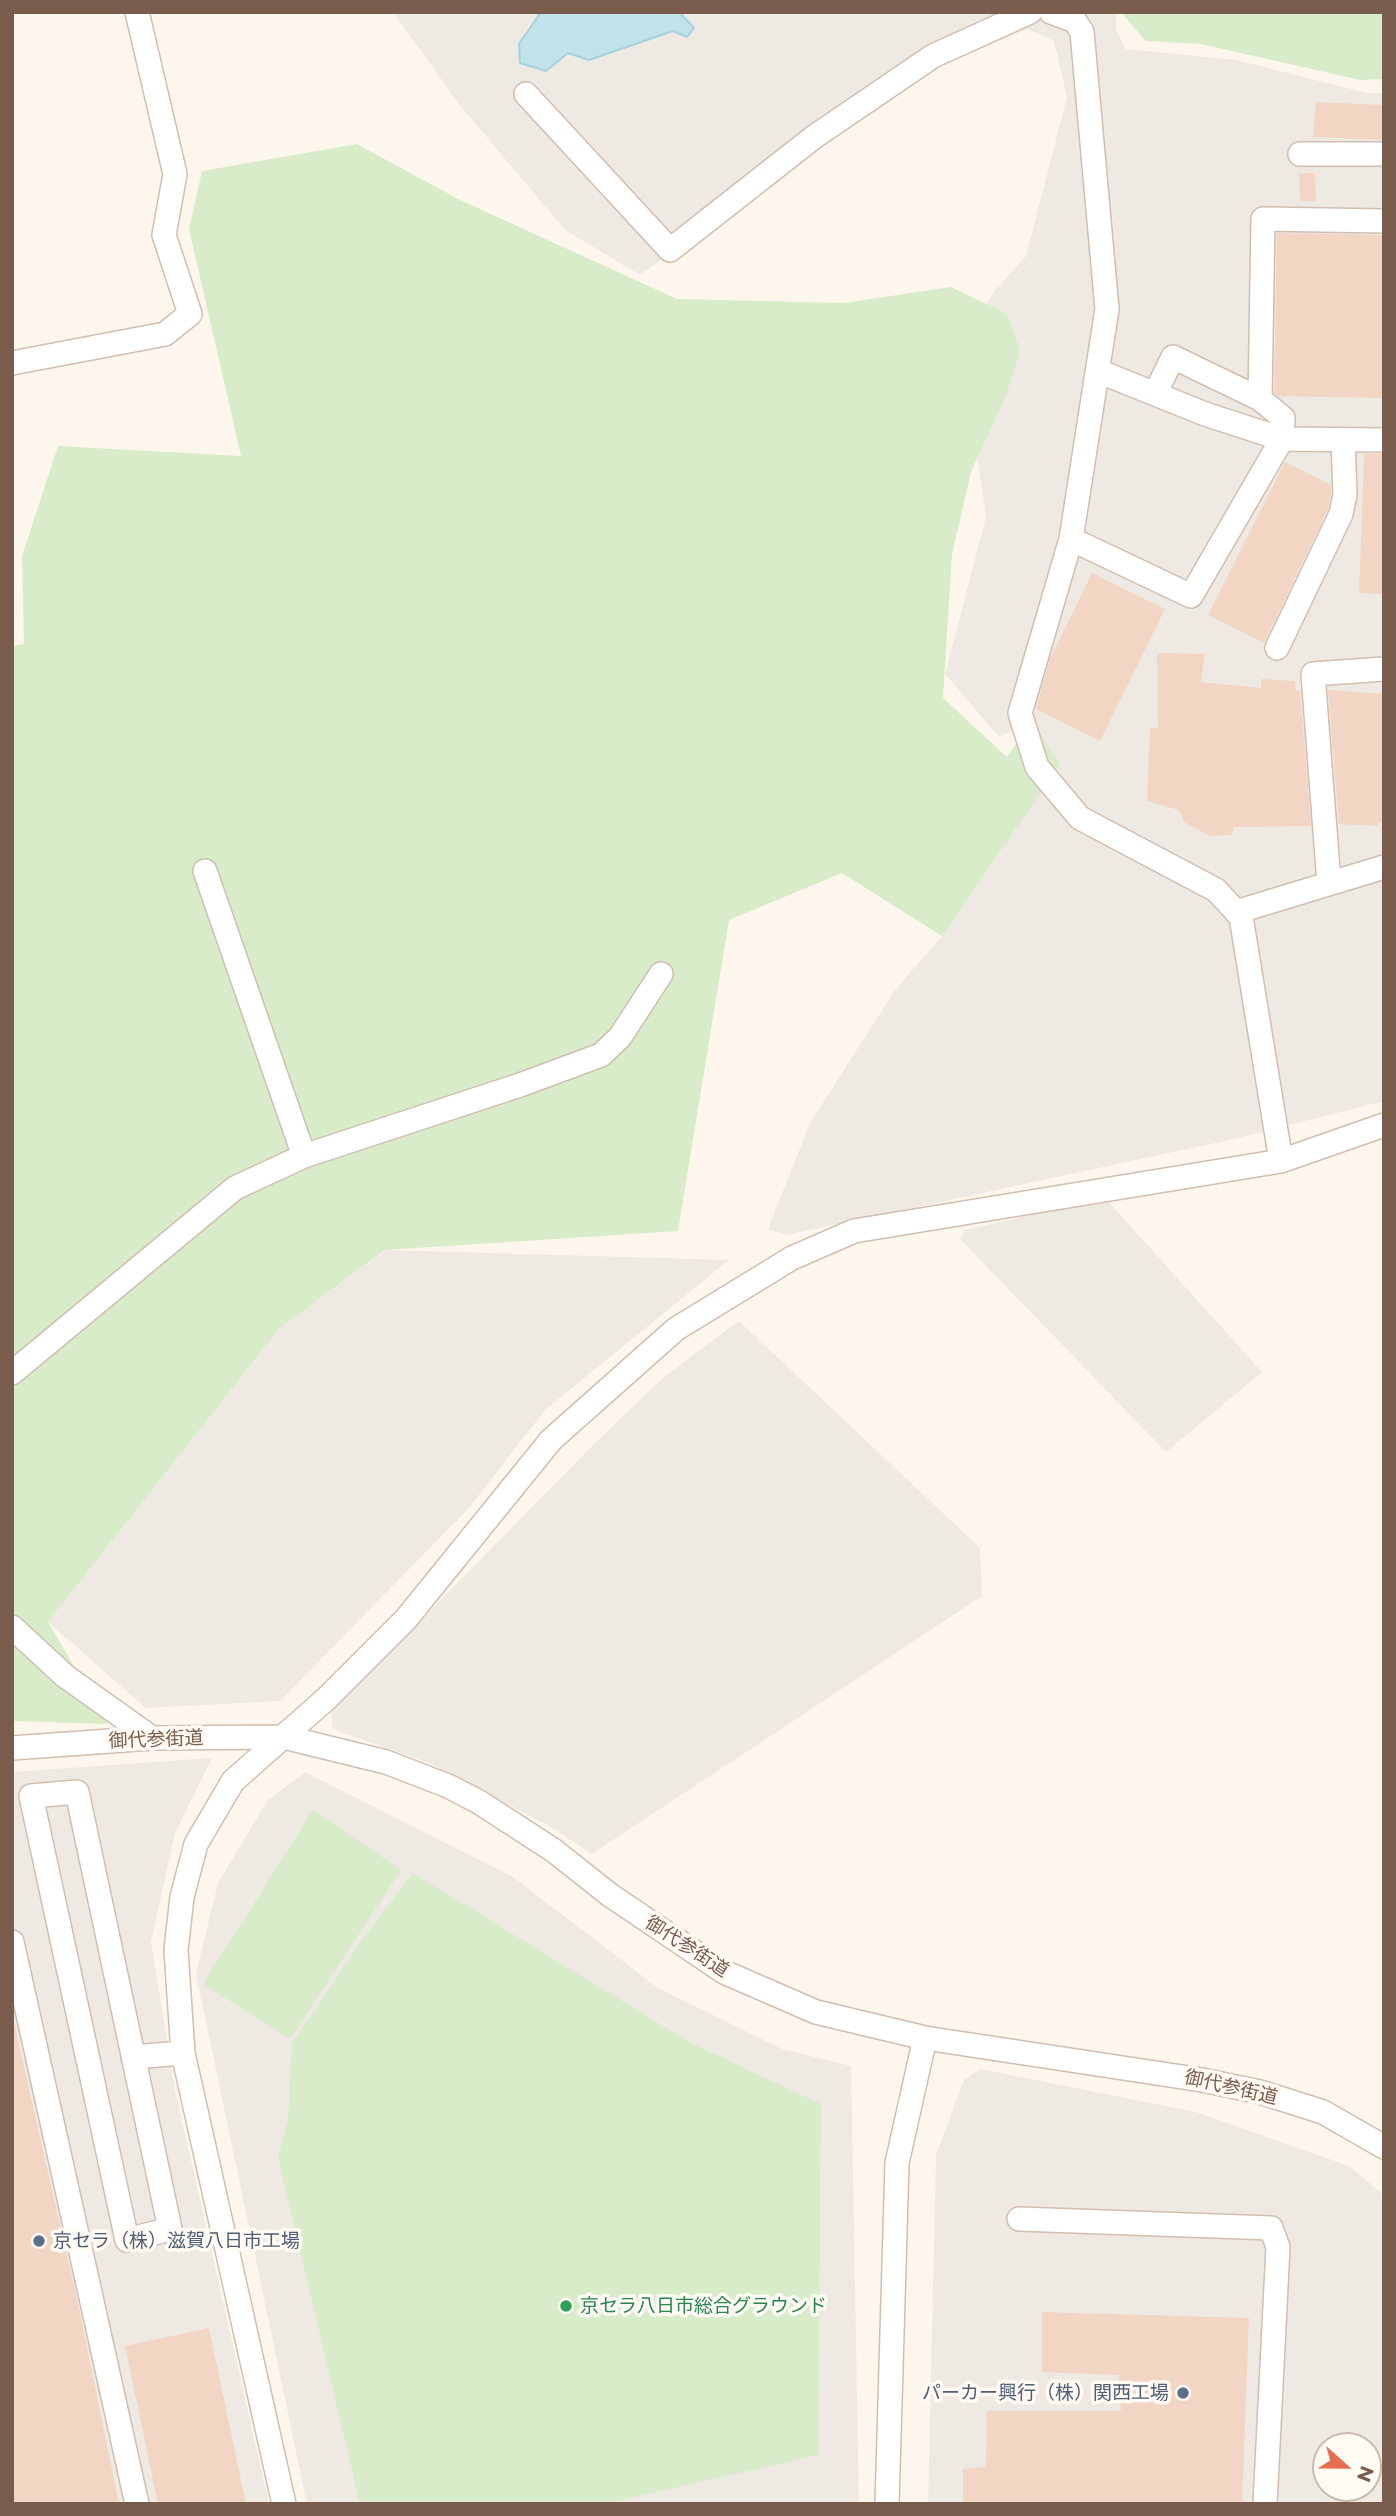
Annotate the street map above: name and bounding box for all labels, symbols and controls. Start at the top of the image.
street label: 御代参街道 [108,1727,204,1753]
street label: 御代参街道 [641,1912,733,1982]
street label: 御代参街道 [1182,2066,1280,2110]
place label: 京セラ（株）滋賀八日市工場 [53,2230,300,2252]
marker: 京セラ（株）滋賀八日市工場 [31,2233,47,2249]
place label: 京セラ八日市総合グラウンド [580,2295,827,2317]
marker: 京セラ八日市総合グラウンド [558,2298,574,2314]
place label: パーカー興行（株）関西工場 [922,2382,1169,2404]
marker: パーカー興行（株）関西工場 [1175,2385,1191,2401]
north arrow [1312,2432,1382,2502]
text: N [1352,2463,1379,2485]

